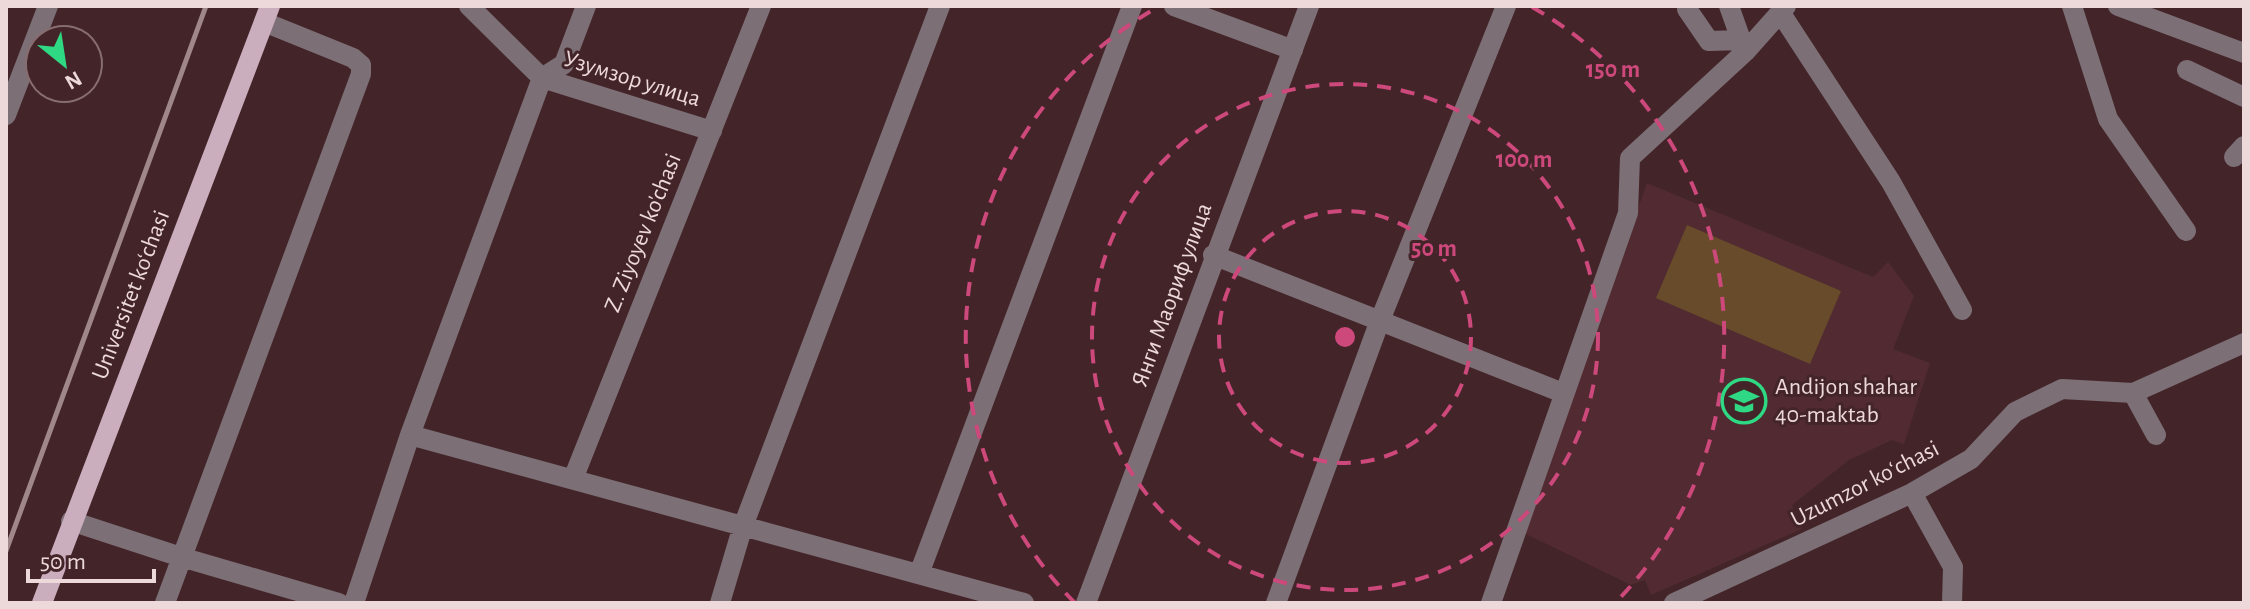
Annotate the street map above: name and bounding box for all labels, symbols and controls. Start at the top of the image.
north arrow [24,24,104,104]
street label: Узумзор улица [561,47,703,111]
text: 150 m [1586,58,1640,82]
text: N [61,67,86,94]
text: 100 m [1496,148,1552,172]
street label: Z. Ziyoyev ko'chasi [600,150,686,316]
street label: Янги Маориф улица [1128,200,1216,390]
street label: Universitet kо‘chasi [88,207,174,383]
text: 50 m [1411,237,1457,261]
centre of rings [1331,323,1359,351]
place label: Andijon shahar 40-maktab [1775,375,1917,427]
school or university icon: Andijon shahar 40-maktab [1720,377,1768,425]
street label: Uzumzor koʻchasi [1787,436,1943,532]
scale bar [28,533,154,583]
text: 50 m [40,550,86,574]

